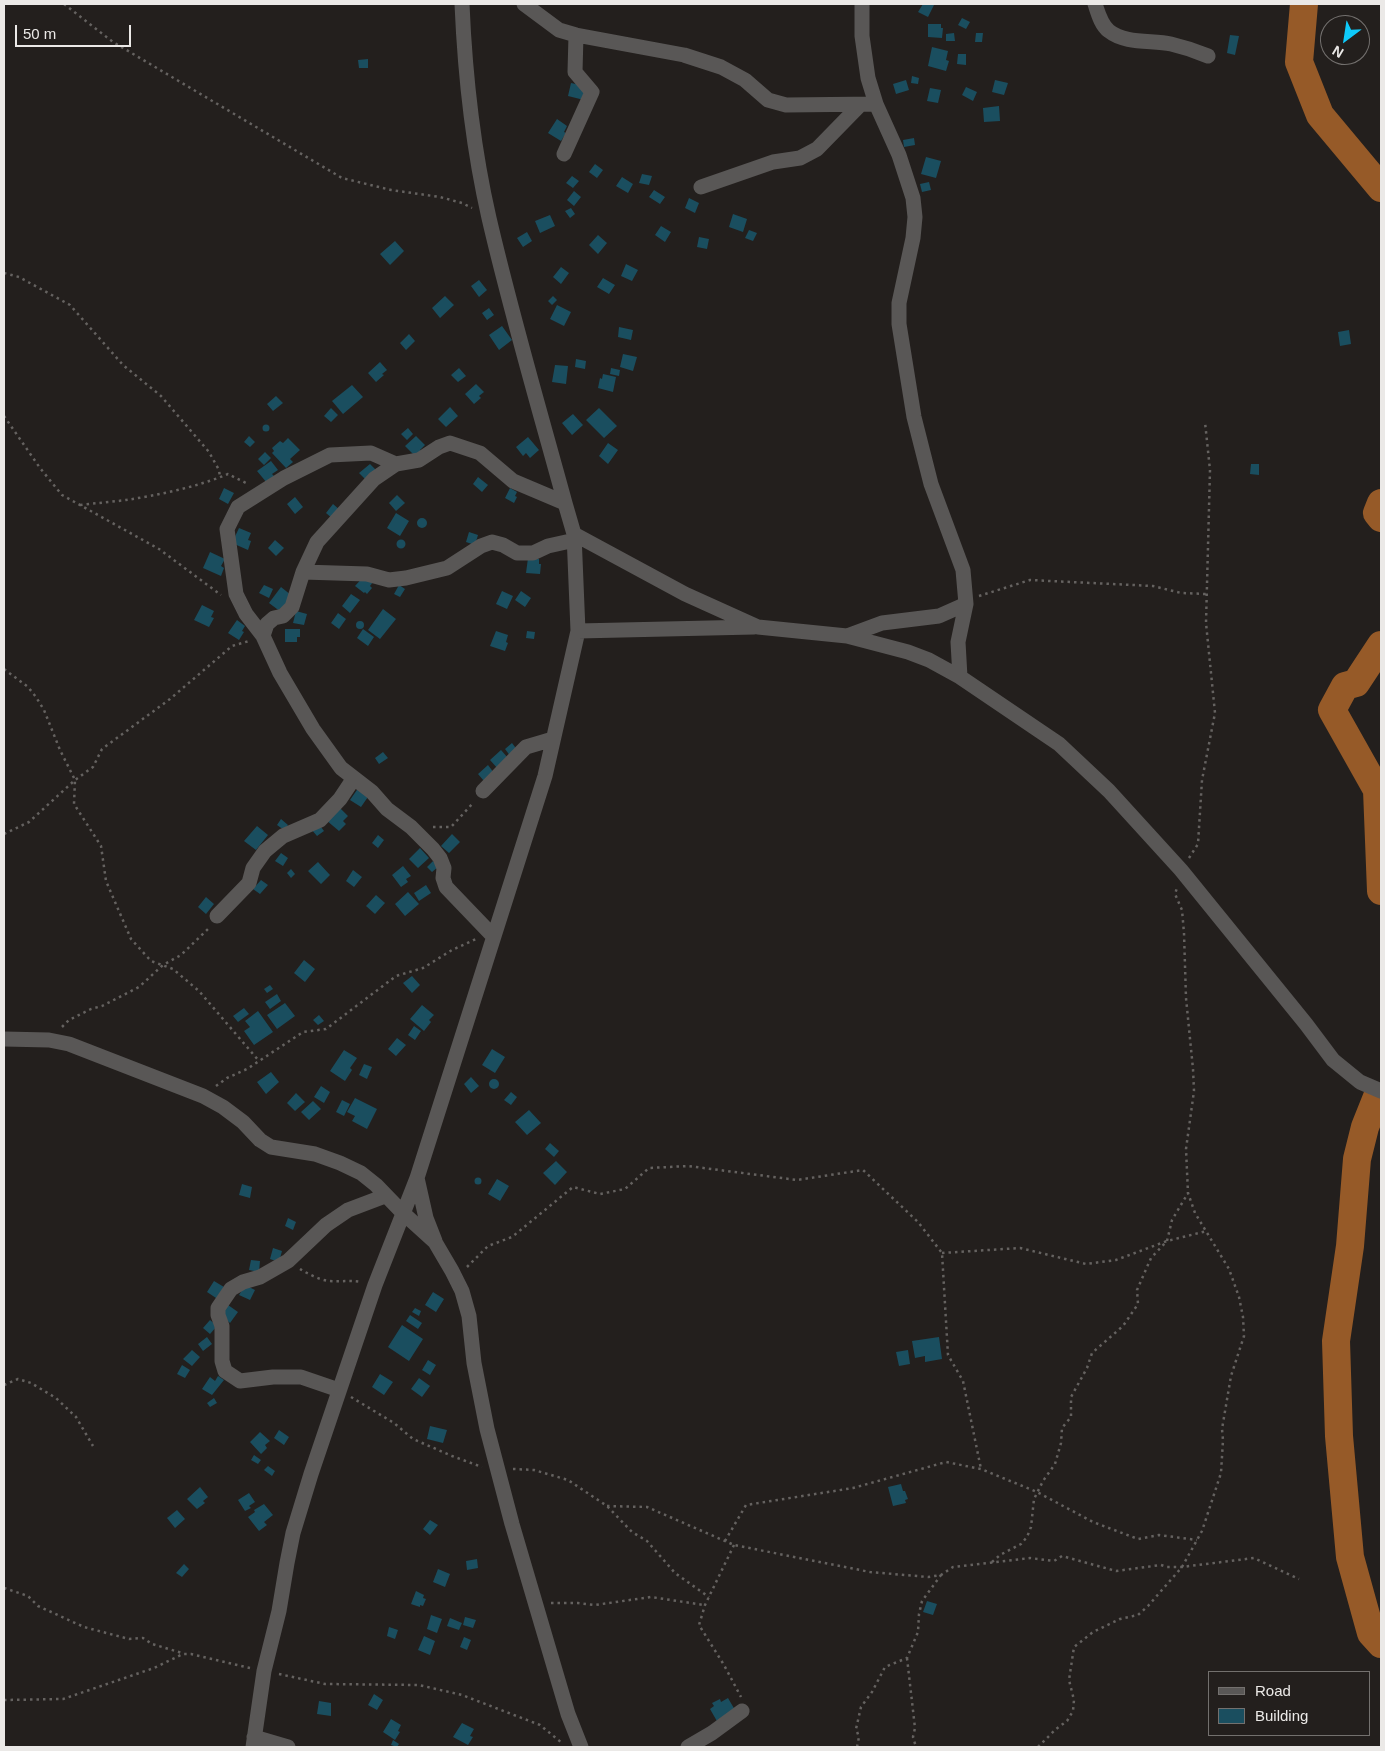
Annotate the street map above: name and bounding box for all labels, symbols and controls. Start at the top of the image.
scale bar [18,15,134,47]
north arrow [1320,15,1370,65]
text: 50 m [23,25,56,42]
text: N [1329,43,1346,61]
legend [1208,1671,1370,1736]
text: Road [1255,1682,1291,1699]
text: Building [1255,1707,1308,1724]

